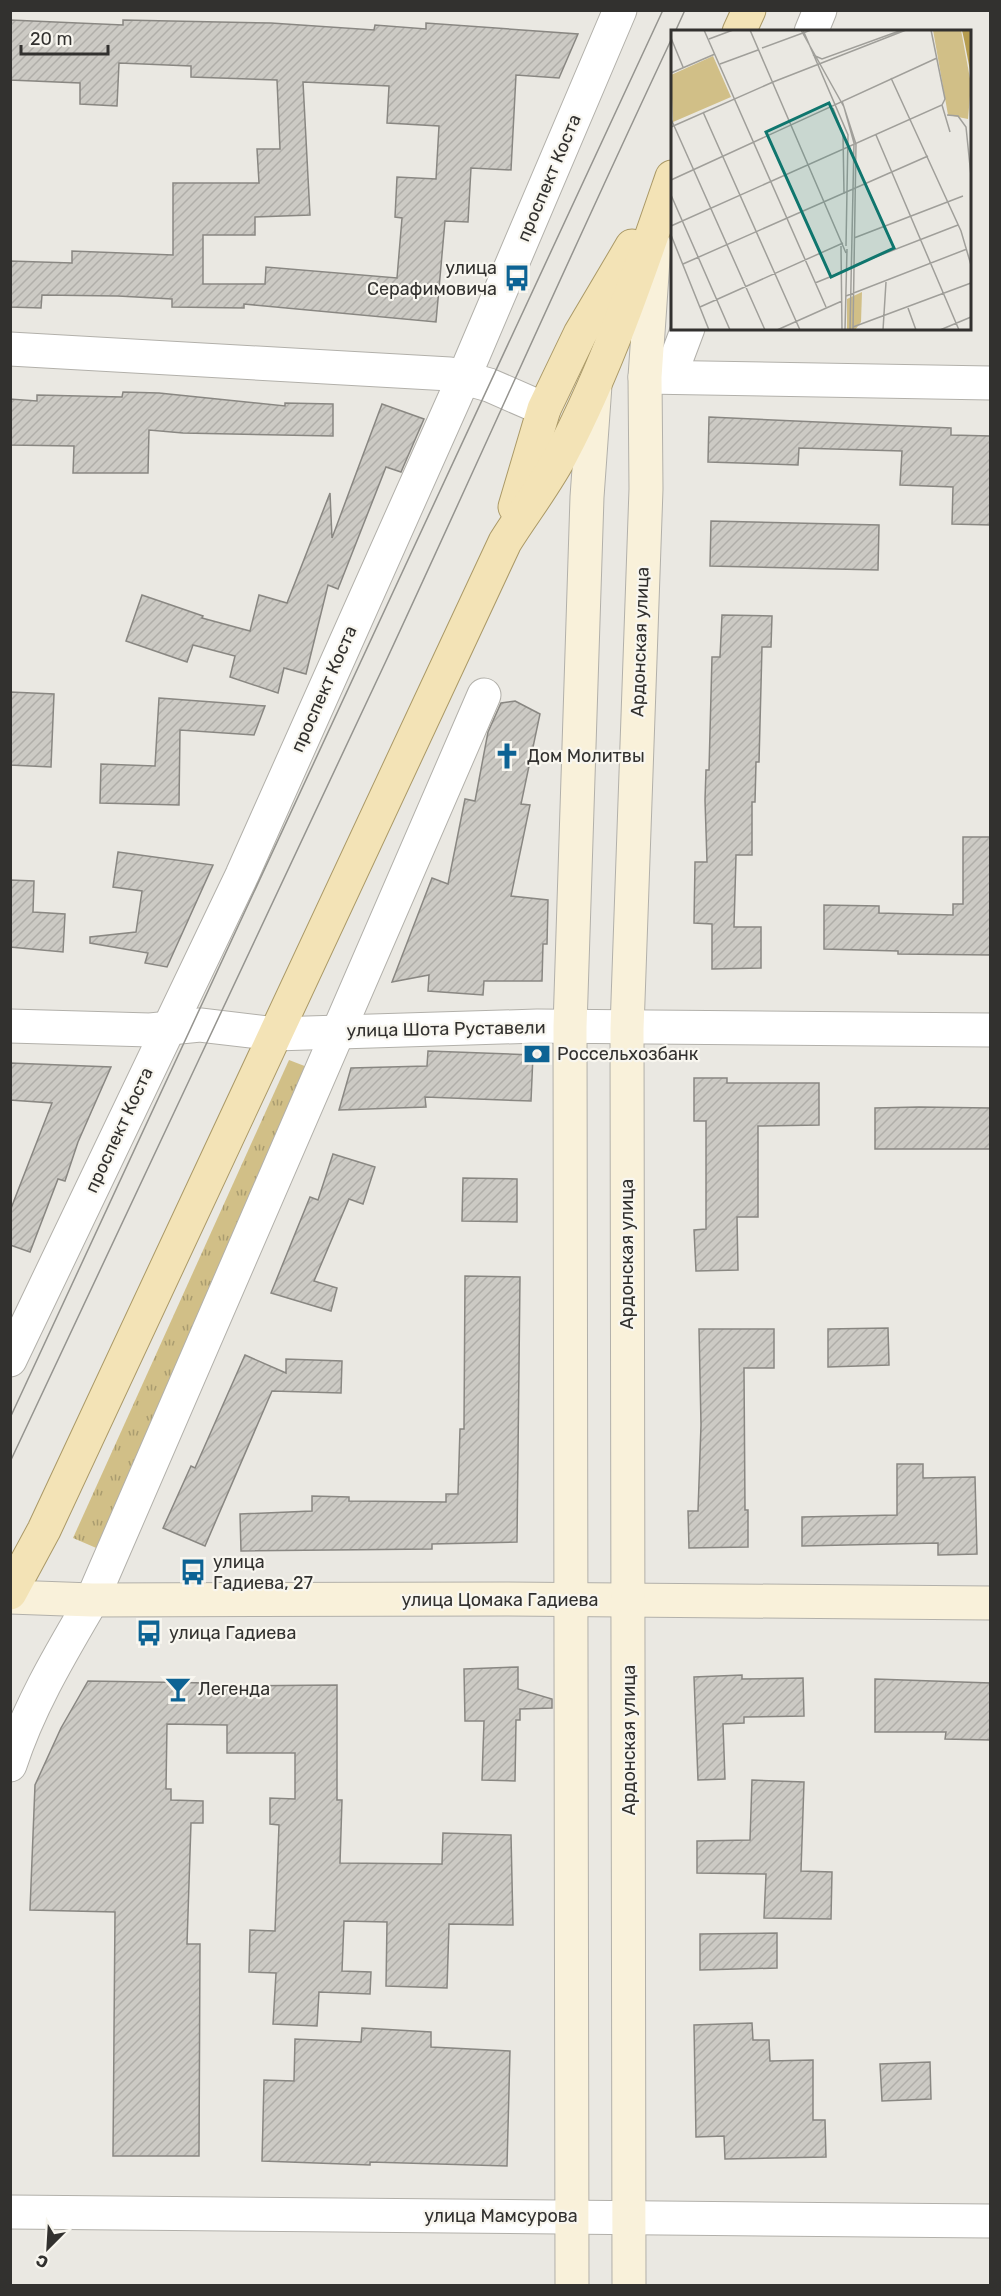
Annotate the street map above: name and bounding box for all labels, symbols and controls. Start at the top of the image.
scale bar [21,18,108,56]
text: 20 m [30,28,72,50]
inset map [671,30,971,330]
street label: проспект Коста [512,111,586,245]
place label: улица Серафимовича [367,257,497,300]
bus stop icon: улица Серафимовича [502,263,532,293]
street label: Ардонская улица [626,566,654,718]
street label: проспект Коста [286,622,362,756]
church icon: Дом Молитвы [492,741,522,771]
place label: Дом Молитвы [527,745,645,767]
street label: улица Шота Руставели [346,1016,546,1042]
bank icon: Россельхозбанк [522,1039,552,1069]
place label: Россельхозбанк [557,1043,699,1065]
street label: проспект Коста [80,1064,158,1196]
street label: Ардонская улица [616,1179,638,1329]
place label: улица Гадиева, 27 [213,1551,313,1594]
bus stop icon: улица Гадиева, 27 [178,1557,208,1587]
street label: улица Цомака Гадиева [401,1589,599,1611]
bus stop icon: улица Гадиева [134,1618,164,1648]
place label: улица Гадиева [169,1622,296,1644]
street label: Ардонская улица [618,1665,640,1815]
bar icon: Легенда [163,1674,193,1704]
place label: Легенда [198,1678,270,1700]
street label: улица Мамсурова [424,2205,578,2227]
north arrow [18,2218,78,2278]
text: С [33,2250,51,2272]

